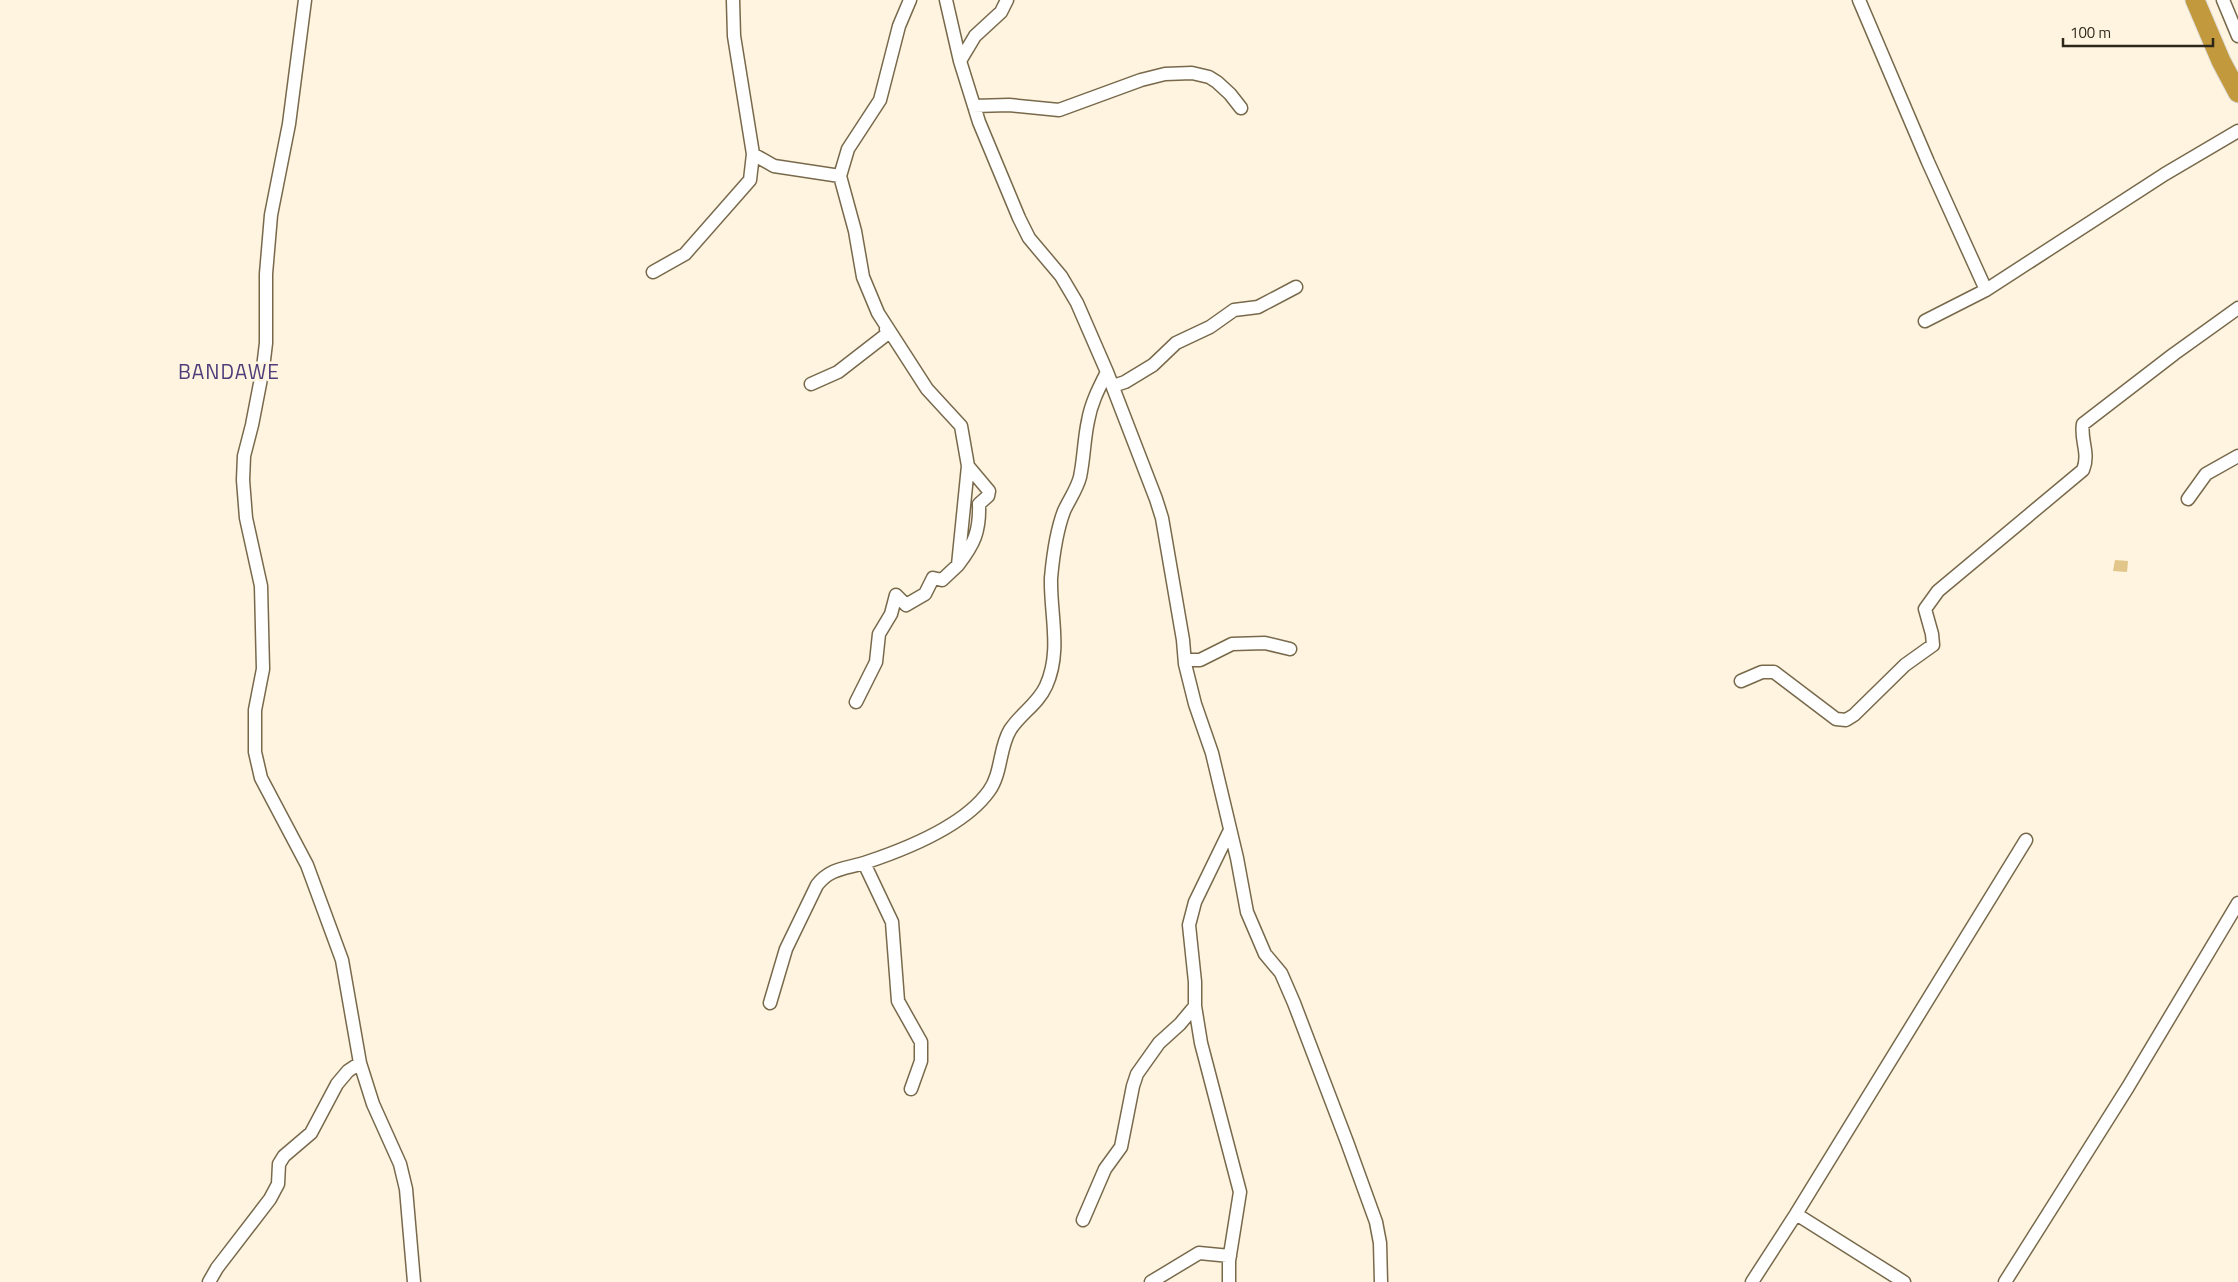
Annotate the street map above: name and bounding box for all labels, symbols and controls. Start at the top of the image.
scale bar [2063,15,2213,47]
text: 100 m [2070,21,2111,44]
district label: BANDAWE [178,355,280,387]

